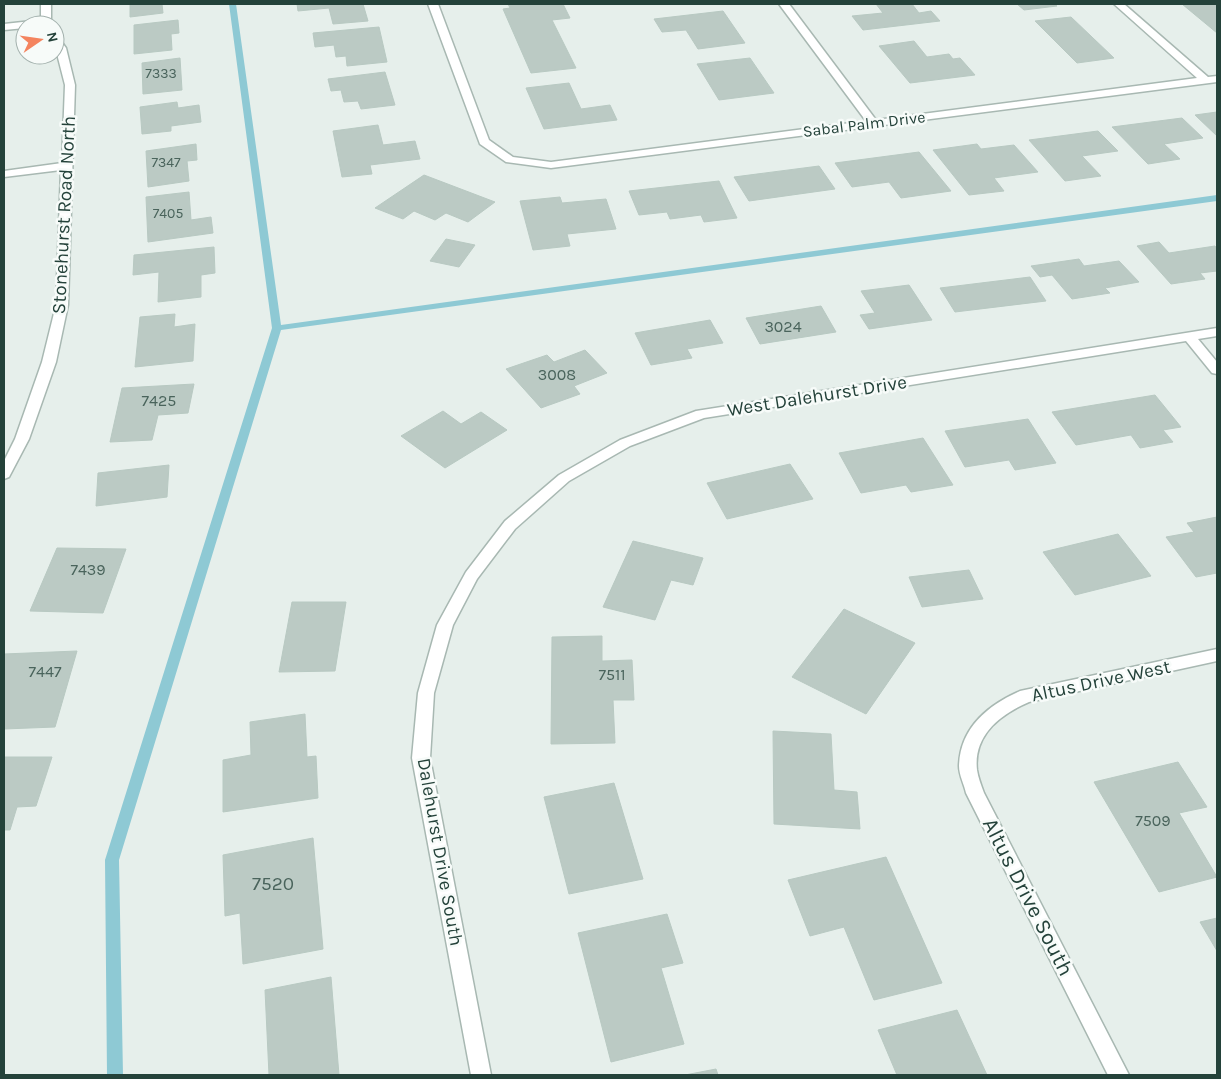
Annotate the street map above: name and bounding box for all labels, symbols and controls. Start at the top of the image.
north arrow [15,15,65,65]
text: N [43,30,62,44]
house number: 7333 [145,65,177,82]
street label: Sabal Palm Drive [802,107,926,141]
street label: Stonehurst Road North [48,115,80,315]
house number: 7347 [151,154,181,171]
house number: 7405 [153,205,183,222]
house number: 3024 [764,317,802,336]
house number: 3008 [538,365,576,384]
street label: West Dalehurst Drive [726,371,908,421]
house number: 7425 [142,391,176,410]
house number: 7439 [70,560,106,579]
street label: Altus Drive West [1029,656,1173,706]
house number: 7447 [29,662,62,681]
house number: 7511 [598,665,626,684]
street label: Dalehurst Drive South [413,756,467,948]
house number: 7509 [1135,811,1171,830]
street label: Altus Drive South [977,814,1079,980]
house number: 7520 [252,873,294,895]

